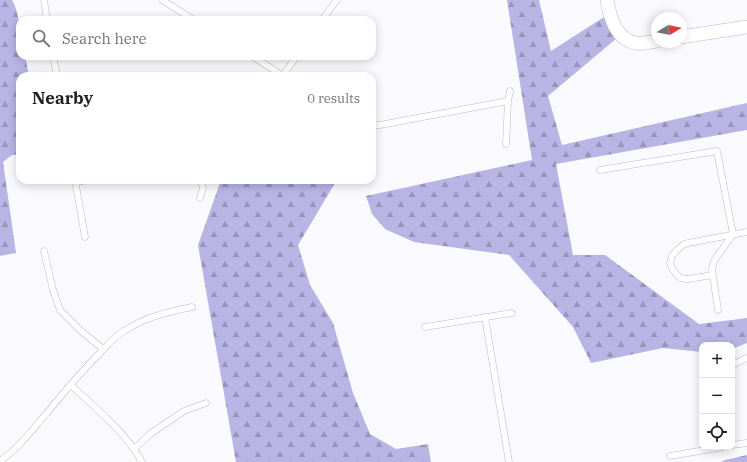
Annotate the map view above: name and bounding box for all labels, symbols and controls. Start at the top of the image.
north arrow [651,12,687,48]
search box [16,16,376,60]
icon: search [30,27,52,49]
text: Search here [62,29,147,48]
text: Nearby [32,87,93,109]
text: 0 results [307,90,360,107]
map controls [699,342,735,450]
button: + [699,342,735,378]
button: − [699,378,735,414]
button: locate [699,414,735,450]

